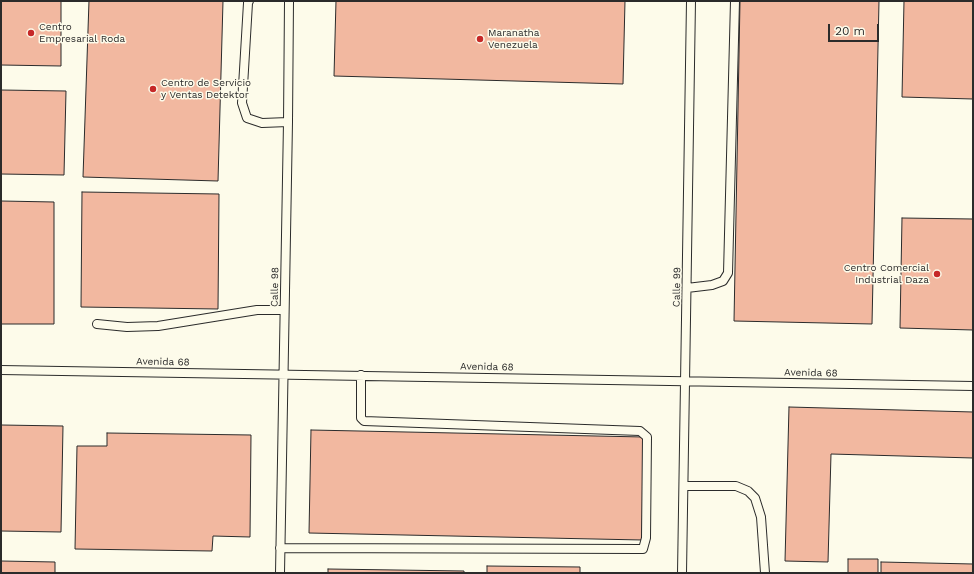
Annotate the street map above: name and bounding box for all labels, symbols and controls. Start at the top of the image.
scale bar [830,16,881,42]
place label: Centro Empresarial Roda [39,21,125,44]
text: 20 m [835,24,865,38]
place label: Maranatha Venezuela [488,27,539,50]
marker: Centro Empresarial Roda [26,28,36,38]
marker: Maranatha Venezuela [475,34,485,44]
place label: Centro de Servicio y Ventas Detektor [161,77,251,100]
marker: Centro de Servicio y Ventas Detektor [148,84,158,94]
place label: Centro Comercial Industrial Daza [844,262,929,286]
street label: Calle 98 [269,267,281,307]
street label: Calle 99 [671,267,683,307]
marker: Centro Comercial Industrial Daza [932,269,942,279]
street label: Avenida 68 [136,356,190,368]
street label: Avenida 68 [460,361,514,373]
street label: Avenida 68 [784,367,838,379]

